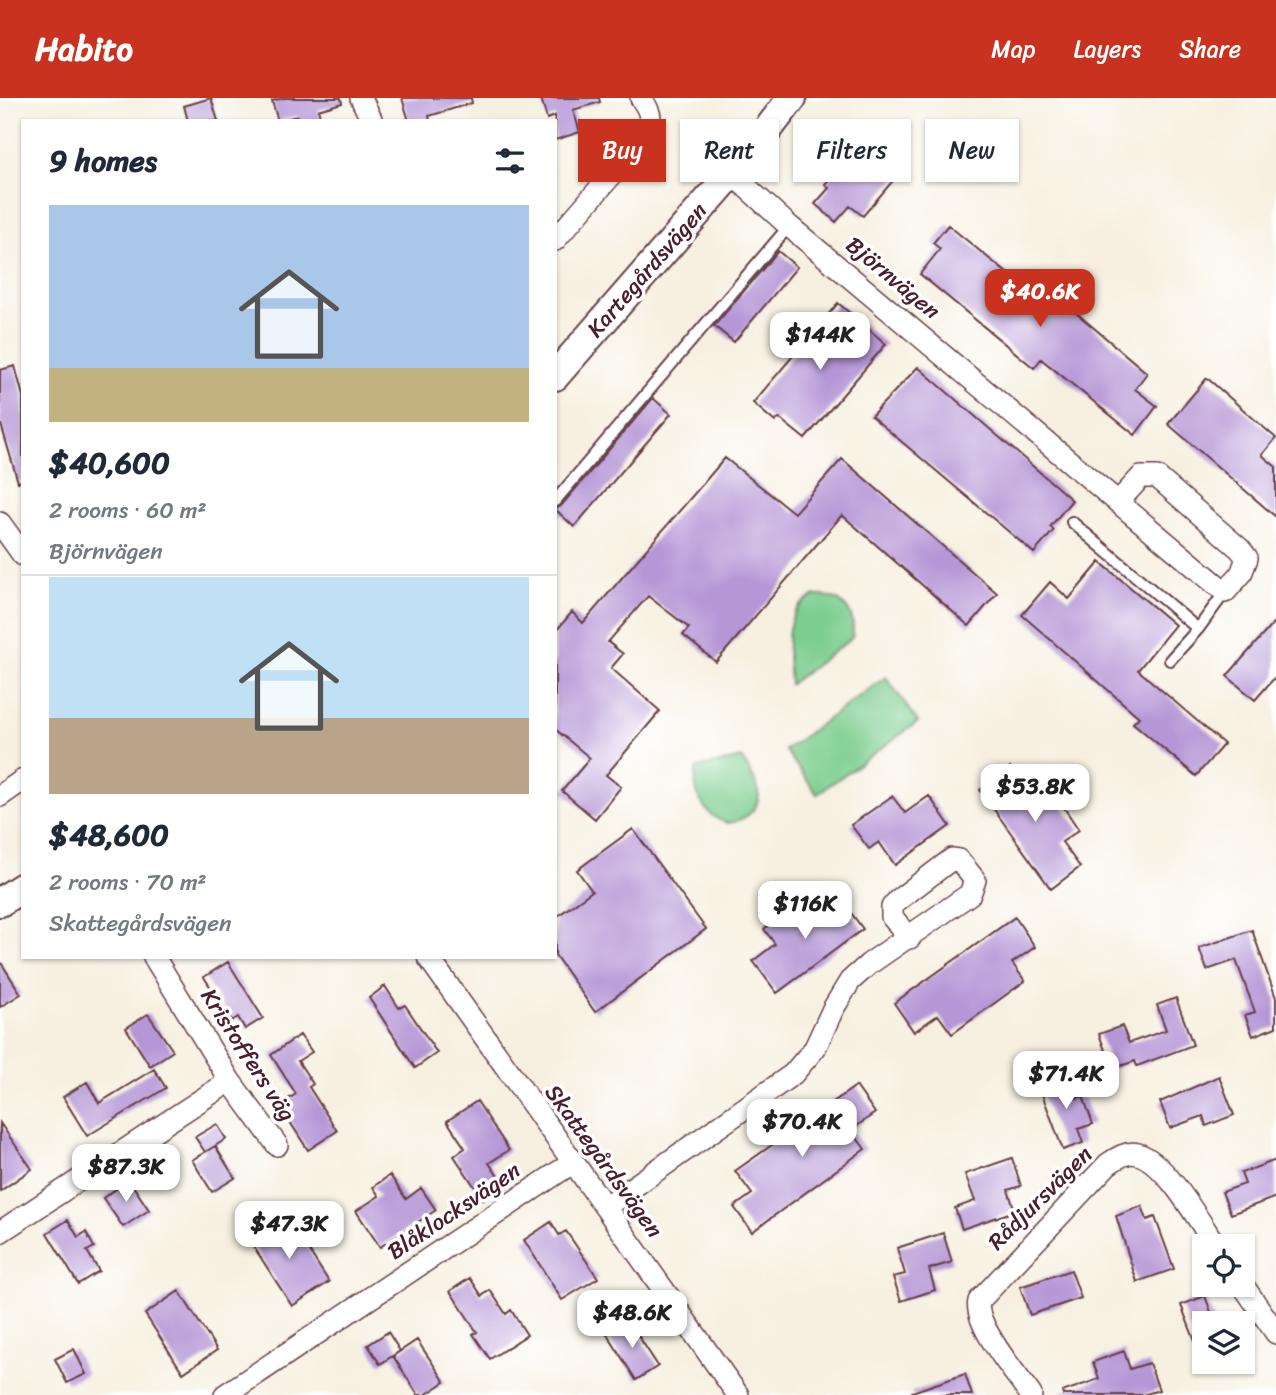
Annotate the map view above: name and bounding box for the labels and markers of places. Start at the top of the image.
pin: $40.6K [983,270,1097,329]
pin: $144K [771,313,869,372]
pin: $53.8K [978,764,1092,824]
pin: $116K [756,882,854,941]
pin: $71.4K [1009,1052,1123,1111]
pin: $70.4K [745,1100,859,1159]
pin: $87.3K [69,1144,183,1204]
pin: $47.3K [232,1202,346,1261]
pin: $48.6K [575,1290,689,1350]

